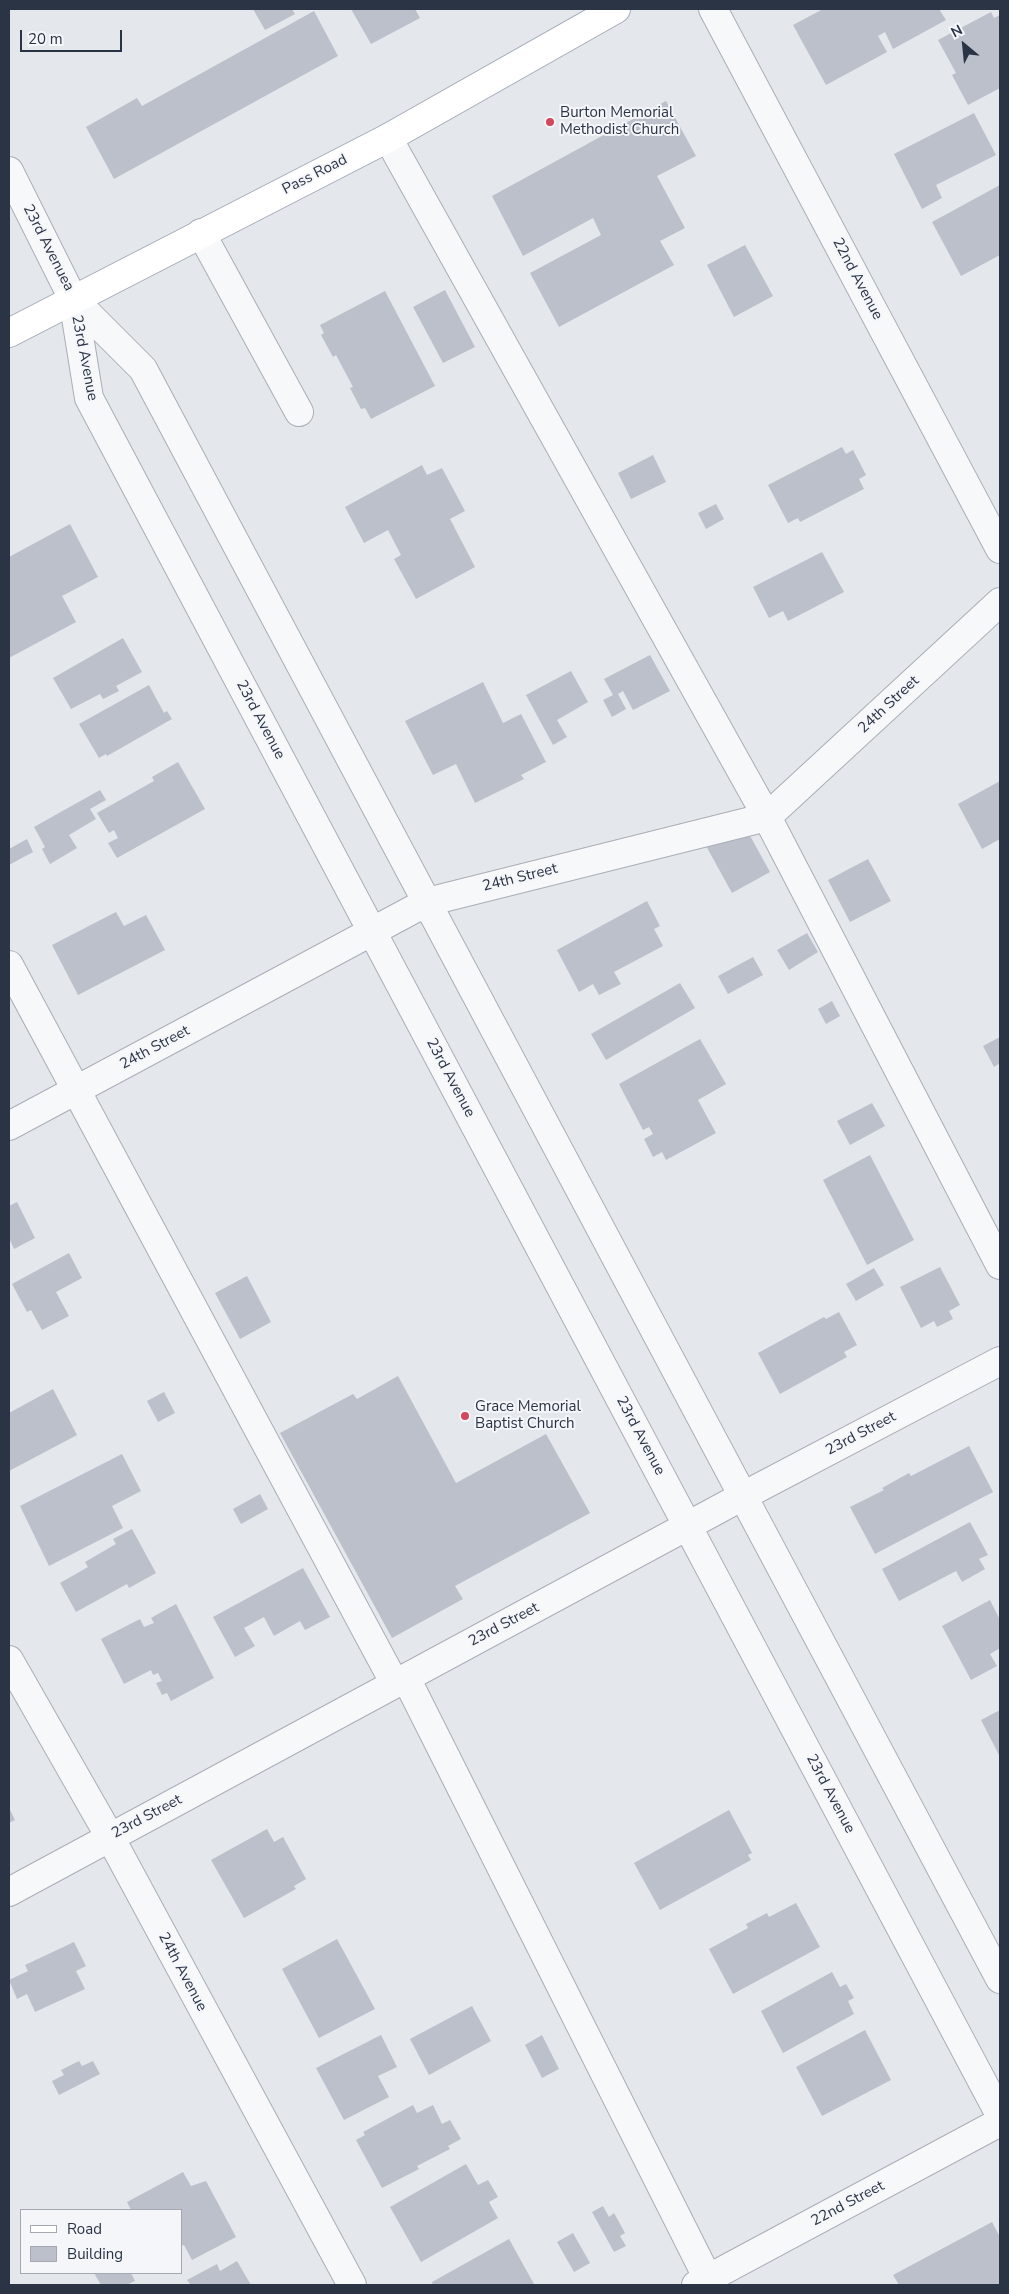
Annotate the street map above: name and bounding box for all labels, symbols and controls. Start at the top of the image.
scale bar [22,20,125,52]
north arrow [939,20,989,70]
text: N [948,20,966,42]
text: 20 m [28,29,63,49]
place label: Burton Memorial Methodist Church [560,104,679,139]
marker: Burton Memorial Methodist Church [544,116,556,128]
street label: Pass Road [280,151,350,199]
street label: 23rd Avenuea [18,202,78,294]
street label: 22nd Avenue [828,235,886,323]
street label: 23rd Avenue [67,314,101,402]
street label: 24th Street [855,672,923,738]
street label: 23rd Avenue [232,677,288,763]
street label: 24th Street [481,860,559,896]
street label: 24th Street [117,1022,193,1074]
street label: 23rd Avenue [422,1035,478,1121]
street label: 23rd Avenue [612,1393,668,1479]
place label: Grace Memorial Baptist Church [475,1398,581,1433]
street label: 23rd Street [823,1408,899,1460]
marker: Grace Memorial Baptist Church [459,1410,471,1422]
street label: 23rd Street [466,1599,542,1651]
street label: 23rd Avenue [802,1751,858,1837]
street label: 23rd Street [109,1791,185,1843]
street label: 24th Avenue [154,1930,210,2014]
street label: 22nd Street [808,2177,888,2231]
legend [20,2209,182,2274]
text: Road [67,2219,102,2239]
text: Building [67,2244,123,2264]

